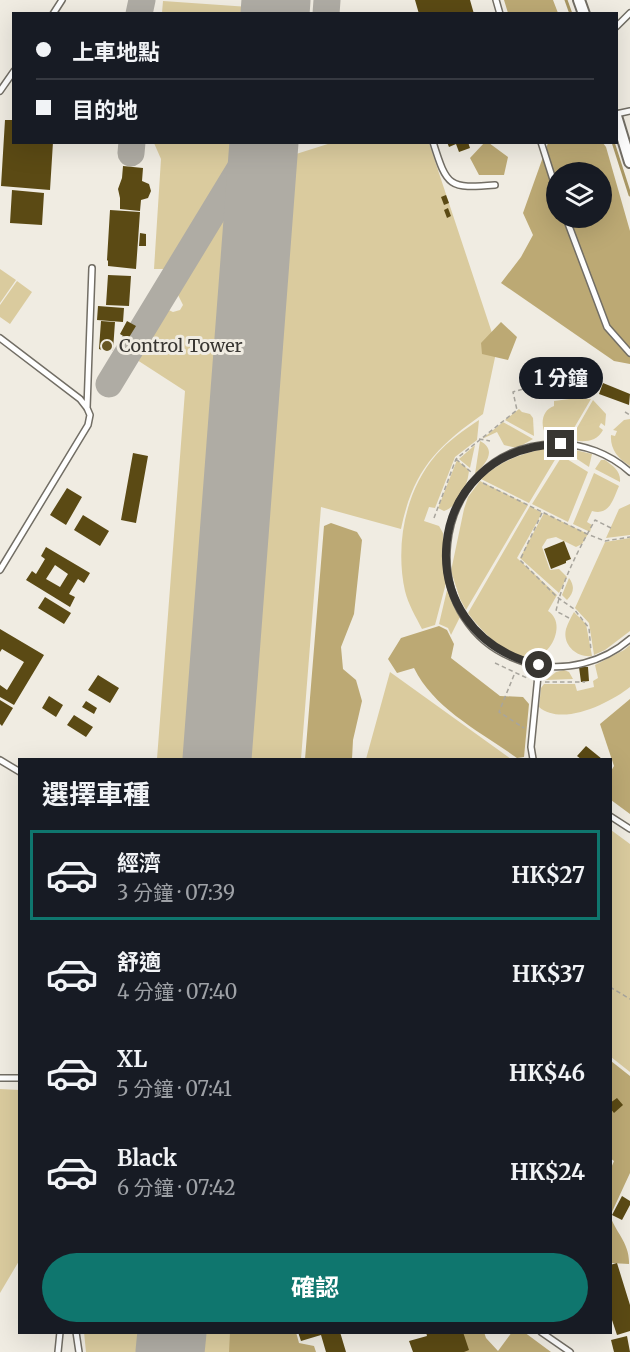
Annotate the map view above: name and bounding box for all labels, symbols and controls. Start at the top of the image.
text: 上車地點 [72,38,160,66]
text: 目的地 [72,96,138,124]
map controls [546,162,612,228]
button: layers [546,162,612,228]
place label: Control Tower [119,334,243,357]
marker: Control Tower [100,339,114,353]
callout: 1 分鐘 [519,357,603,399]
text: 1 分鐘 [534,365,588,390]
route end [547,430,574,457]
route start [525,651,552,678]
text: 選擇車種 [42,777,150,811]
icon: car [45,848,99,902]
text: 經濟 [117,849,161,877]
text: HK$27 [511,861,585,889]
text: 3 分鐘 · 07:39 [117,880,235,905]
icon: car [45,947,99,1001]
text: 舒適 [117,948,161,976]
text: HK$37 [512,960,585,988]
text: 4 分鐘 · 07:40 [117,979,238,1004]
text: XL [117,1045,147,1073]
icon: car [45,1046,99,1100]
text: HK$46 [509,1059,585,1087]
text: 5 分鐘 · 07:41 [117,1076,232,1101]
text: Black [117,1144,177,1172]
icon: car [45,1145,99,1199]
text: HK$24 [510,1158,585,1186]
text: 6 分鐘 · 07:42 [117,1175,236,1200]
button: 確認 [42,1253,588,1322]

